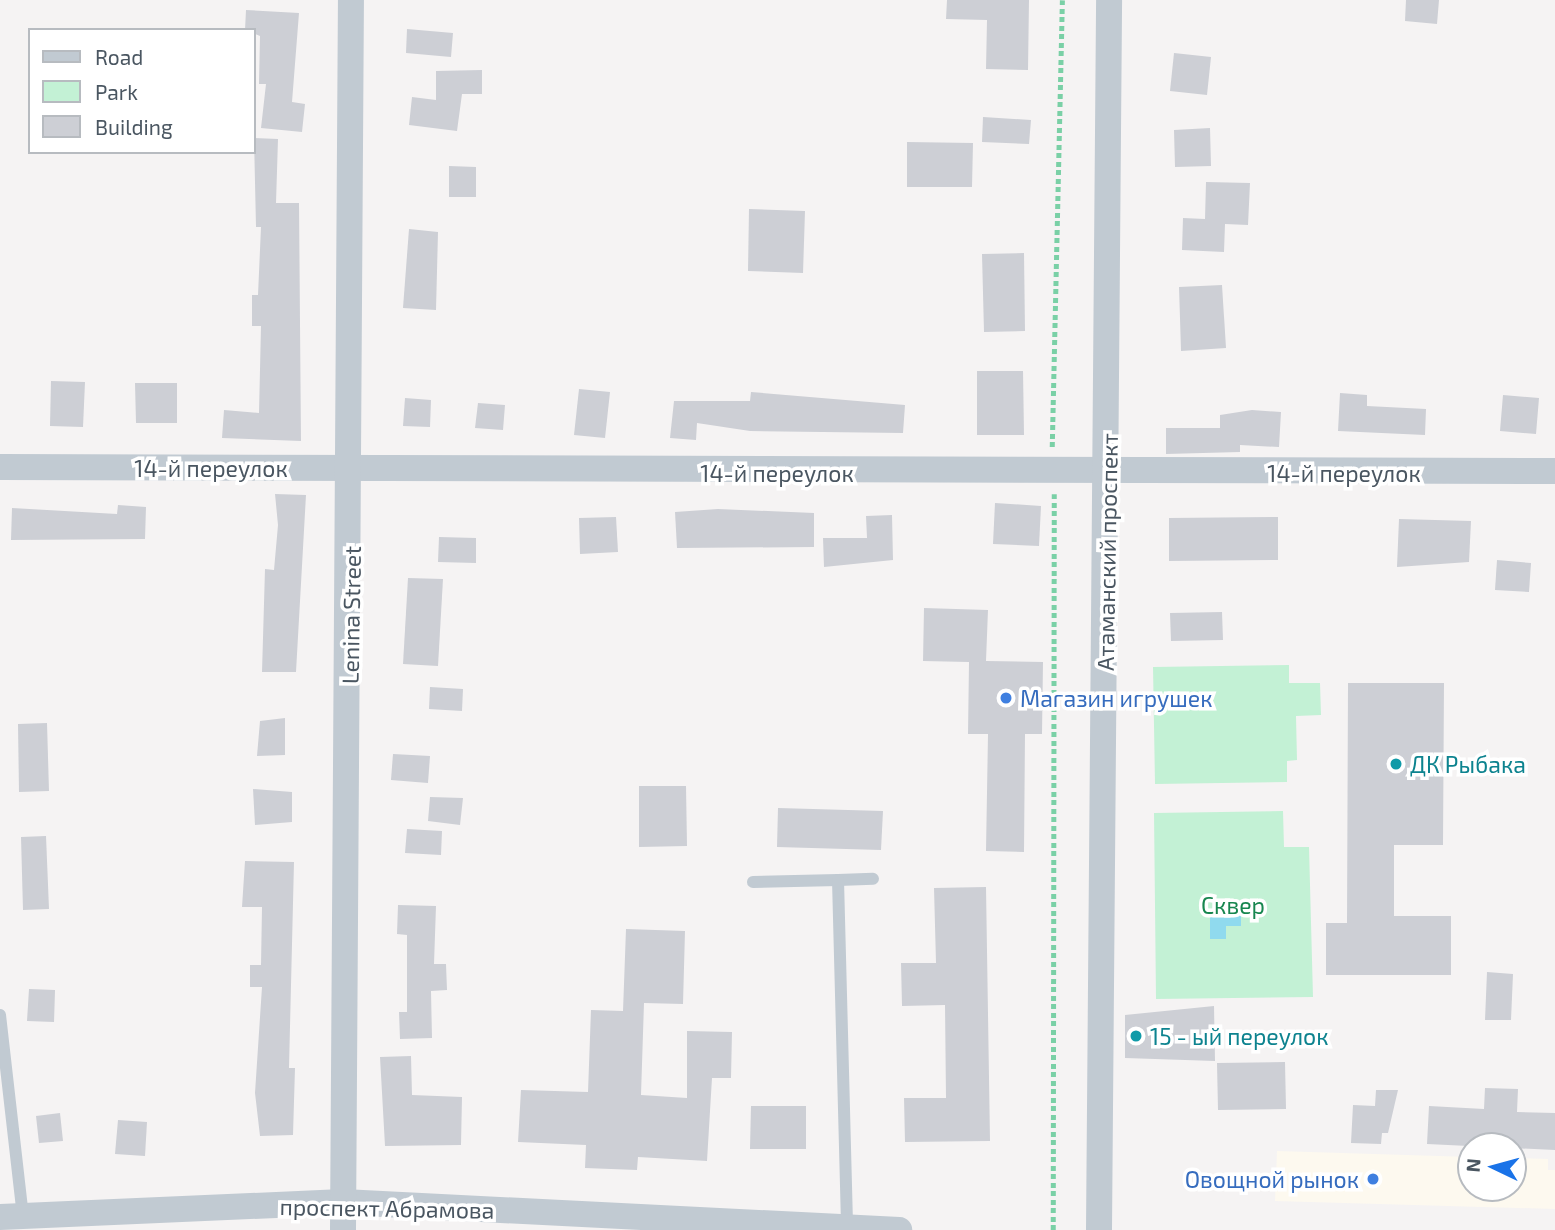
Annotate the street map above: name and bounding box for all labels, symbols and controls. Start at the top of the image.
legend [28,28,256,154]
text: Road [95,44,143,69]
text: Park [95,79,138,104]
text: Building [95,114,173,139]
street label: Атаманский проспект [1091,433,1123,671]
street label: 14-й переулок [134,454,288,482]
street label: 14-й переулок [700,459,854,487]
street label: 14-й переулок [1267,459,1421,487]
street label: Lenina Street [336,546,366,684]
place label: Магазин игрушек [1020,684,1213,712]
marker: Магазин игрушек [998,690,1014,706]
place label: ДК Рыбака [1410,750,1526,778]
marker: ДК Рыбака [1388,756,1404,772]
park label: Сквер [1201,891,1265,919]
place label: 15 - ый переулок [1150,1022,1329,1050]
marker: 15 - ый переулок [1128,1028,1144,1044]
north arrow [1457,1132,1527,1202]
text: N [1461,1157,1485,1173]
place label: Овощной рынок [1185,1165,1359,1193]
marker: Овощной рынок [1365,1171,1381,1187]
street label: проспект Абрамова [279,1192,495,1224]

